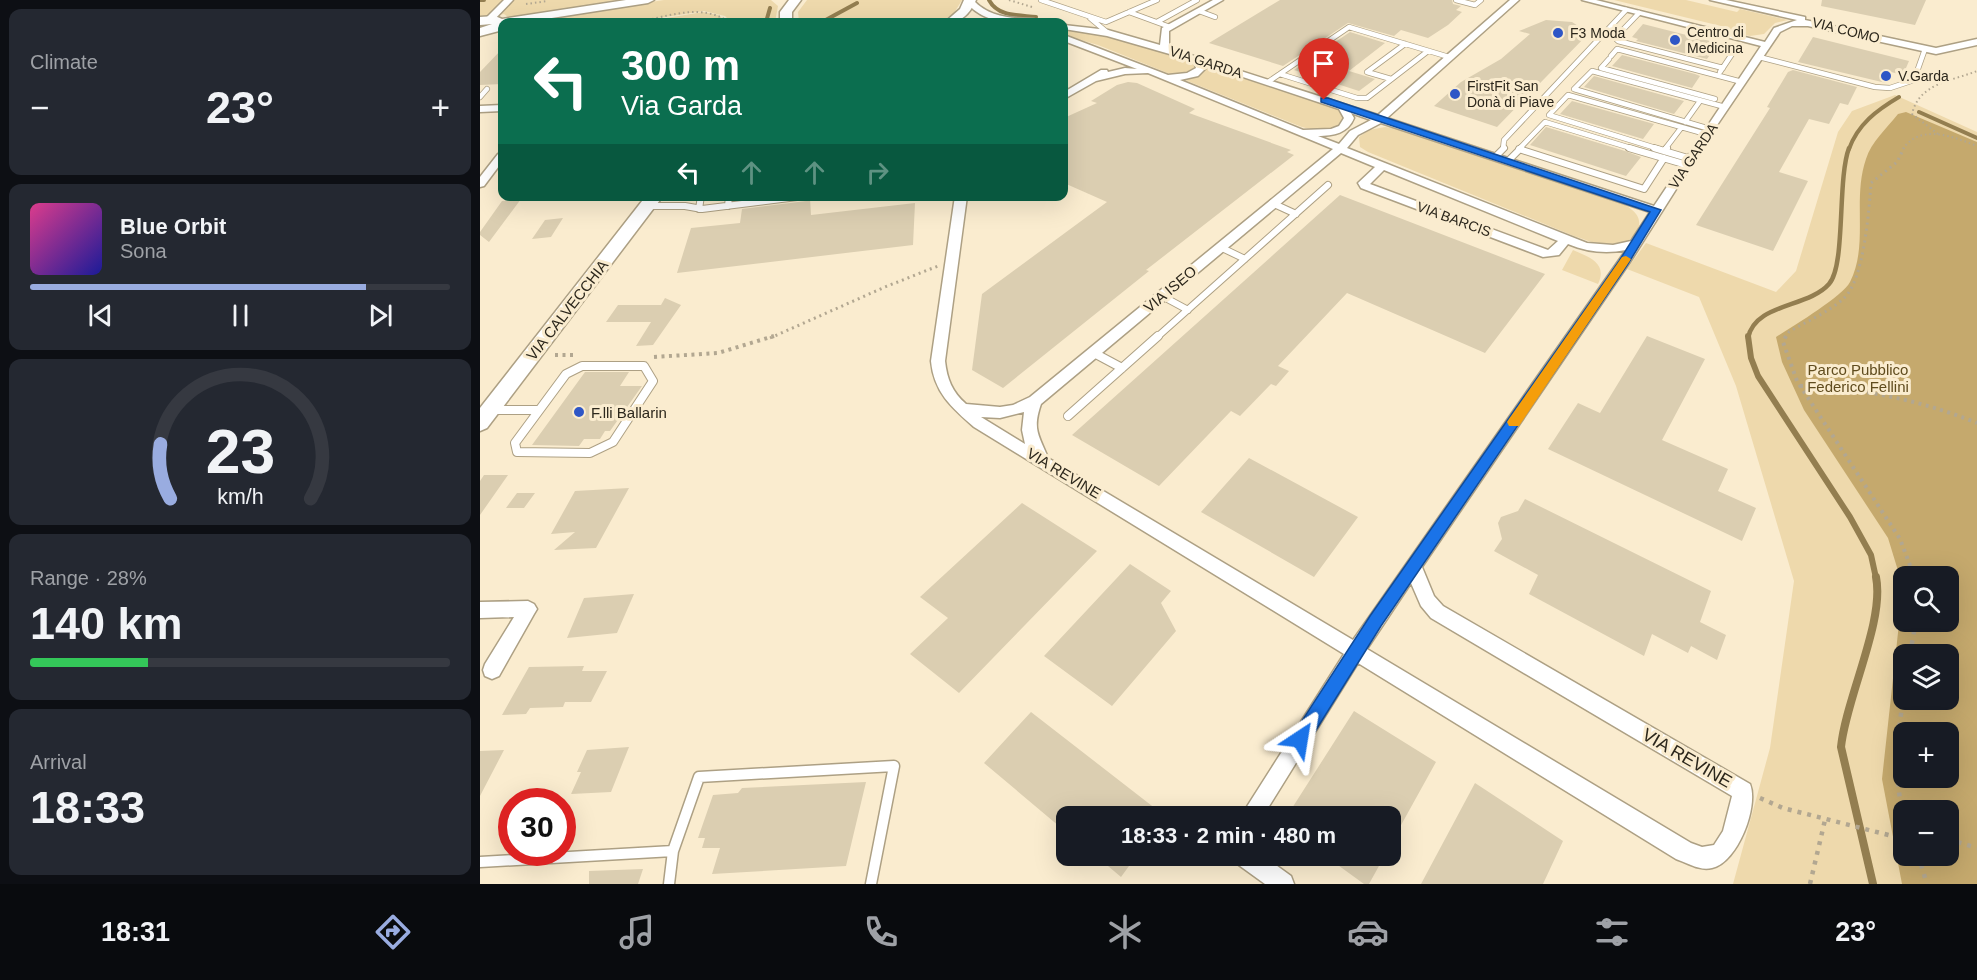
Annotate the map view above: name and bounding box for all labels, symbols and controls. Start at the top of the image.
street label: VIA COMO [1810,14,1882,46]
place label: Centro di Medicina [1687,24,1744,56]
place label: F3 Moda [1570,25,1625,41]
marker: F3 Moda [1551,26,1565,40]
marker: Centro di Medicina [1668,33,1682,47]
pin [1298,38,1349,100]
icon: left [522,42,600,120]
text: 300 m [621,42,740,89]
street label: VIA GARDA [1168,43,1245,81]
icon: arrive [1307,47,1340,80]
text: Climate [30,51,98,73]
place label: V.Garda [1898,68,1949,84]
marker: V.Garda [1879,69,1893,83]
place label: FirstFit San Donà di Piave [1467,78,1554,110]
text: 23° [206,82,274,133]
marker: FirstFit San Donà di Piave [1448,87,1462,101]
text: − [30,89,49,126]
text: + [431,89,450,126]
text: Via Garda [621,91,742,121]
street label: VIA GARDA [1665,120,1721,192]
icon: left [672,156,705,189]
icon: ahead [735,156,768,189]
icon: ahead [798,156,831,189]
icon: right [861,156,894,189]
street label: VIA BARCIS [1415,198,1493,240]
text: Blue Orbit [120,214,226,239]
text: Sona [120,240,167,262]
street label: VIA CALVECCHIA [523,257,611,363]
street label: VIA ISEO [1140,262,1200,316]
icon: previous [84,299,117,332]
icon: pause [224,299,257,332]
icon: next [364,299,397,332]
park label: Parco Pubblico Federico Fellini [1807,361,1909,395]
place label: F.lli Ballarin [591,404,667,421]
marker: F.lli Ballarin [572,405,586,419]
text: 23 [205,417,275,486]
street label: VIA REVINE [1024,444,1104,502]
text: km/h [217,485,263,509]
map controls [1893,566,1959,866]
button: search [1893,566,1959,632]
text: Range · 28% [30,567,147,589]
text: 140 km [30,598,183,649]
button: layers [1893,644,1959,710]
position arrow [1268,707,1332,771]
button: + [1893,722,1959,788]
street label: VIA REVINE [1639,724,1735,792]
text: Arrival [30,751,87,773]
text: 18:33 [30,782,145,833]
speed limit sign: 30 [498,788,576,866]
button: − [1893,800,1959,866]
text: 18:33 · 2 min · 480 m [1121,823,1336,848]
icon: directions [372,911,414,953]
icon: music [616,911,658,953]
icon: phone [860,911,902,953]
icon: climate [1104,911,1146,953]
icon: car [1347,911,1389,953]
icon: filters [1591,911,1633,953]
text: 18:31 [101,917,170,947]
text: 23° [1835,917,1876,947]

